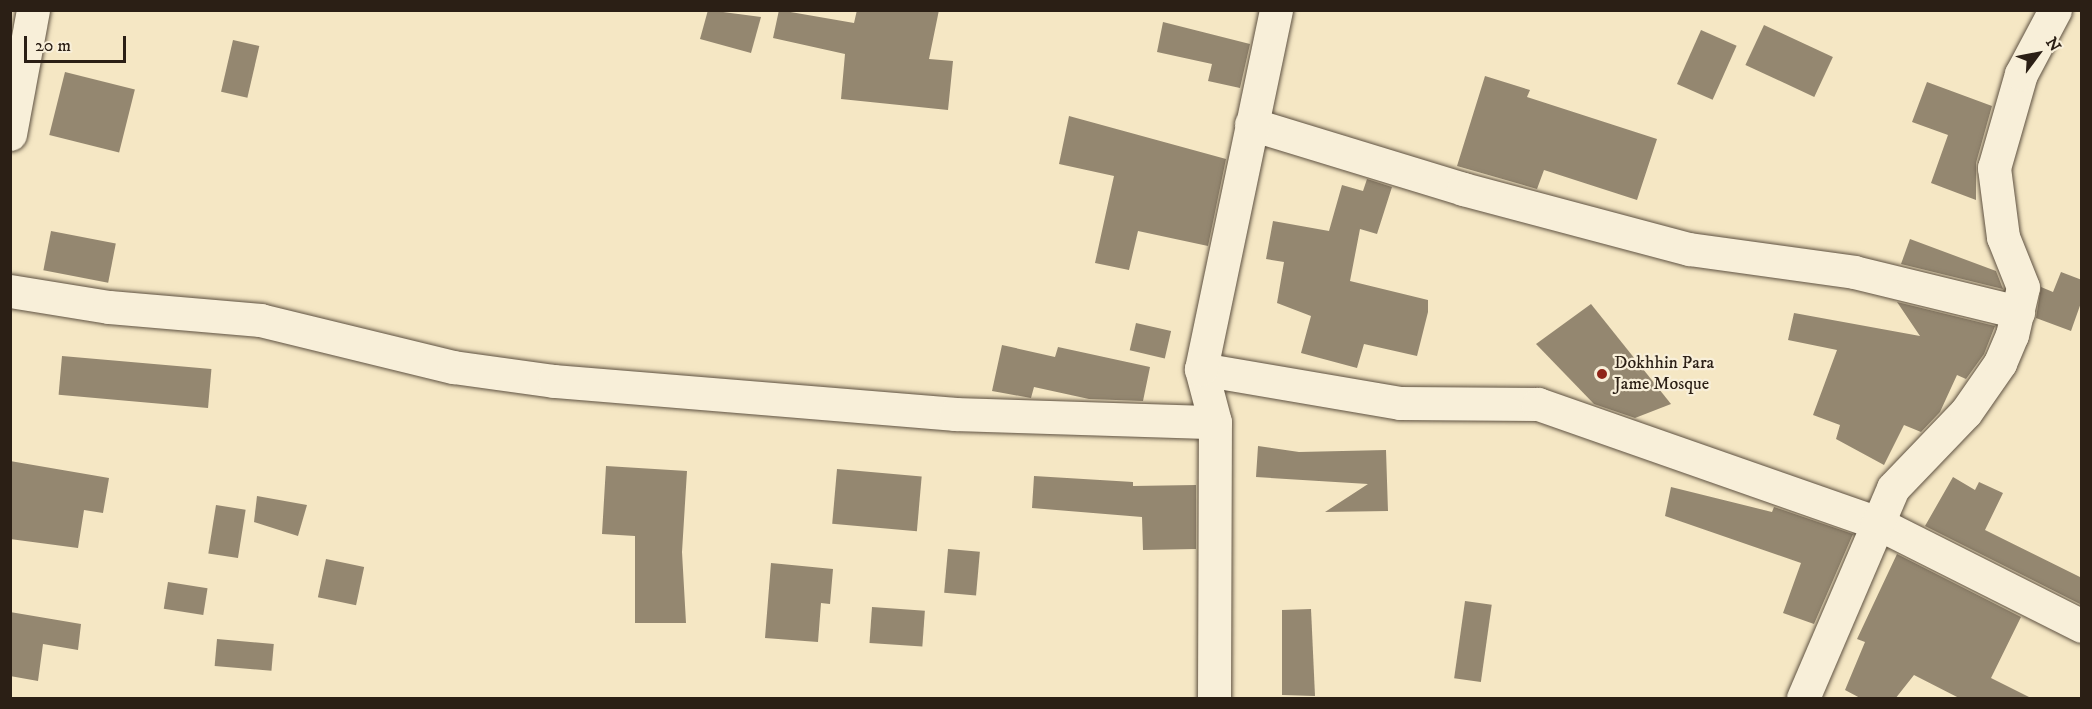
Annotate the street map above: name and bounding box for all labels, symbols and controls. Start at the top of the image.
scale bar [27,24,129,62]
north arrow [2008,24,2068,84]
text: N [2041,34,2065,55]
text: 20 m [35,35,71,57]
place label: Dokhhin Para Jame Mosque [1614,353,1714,395]
marker: Dokhhin Para Jame Mosque [1595,367,1609,381]

